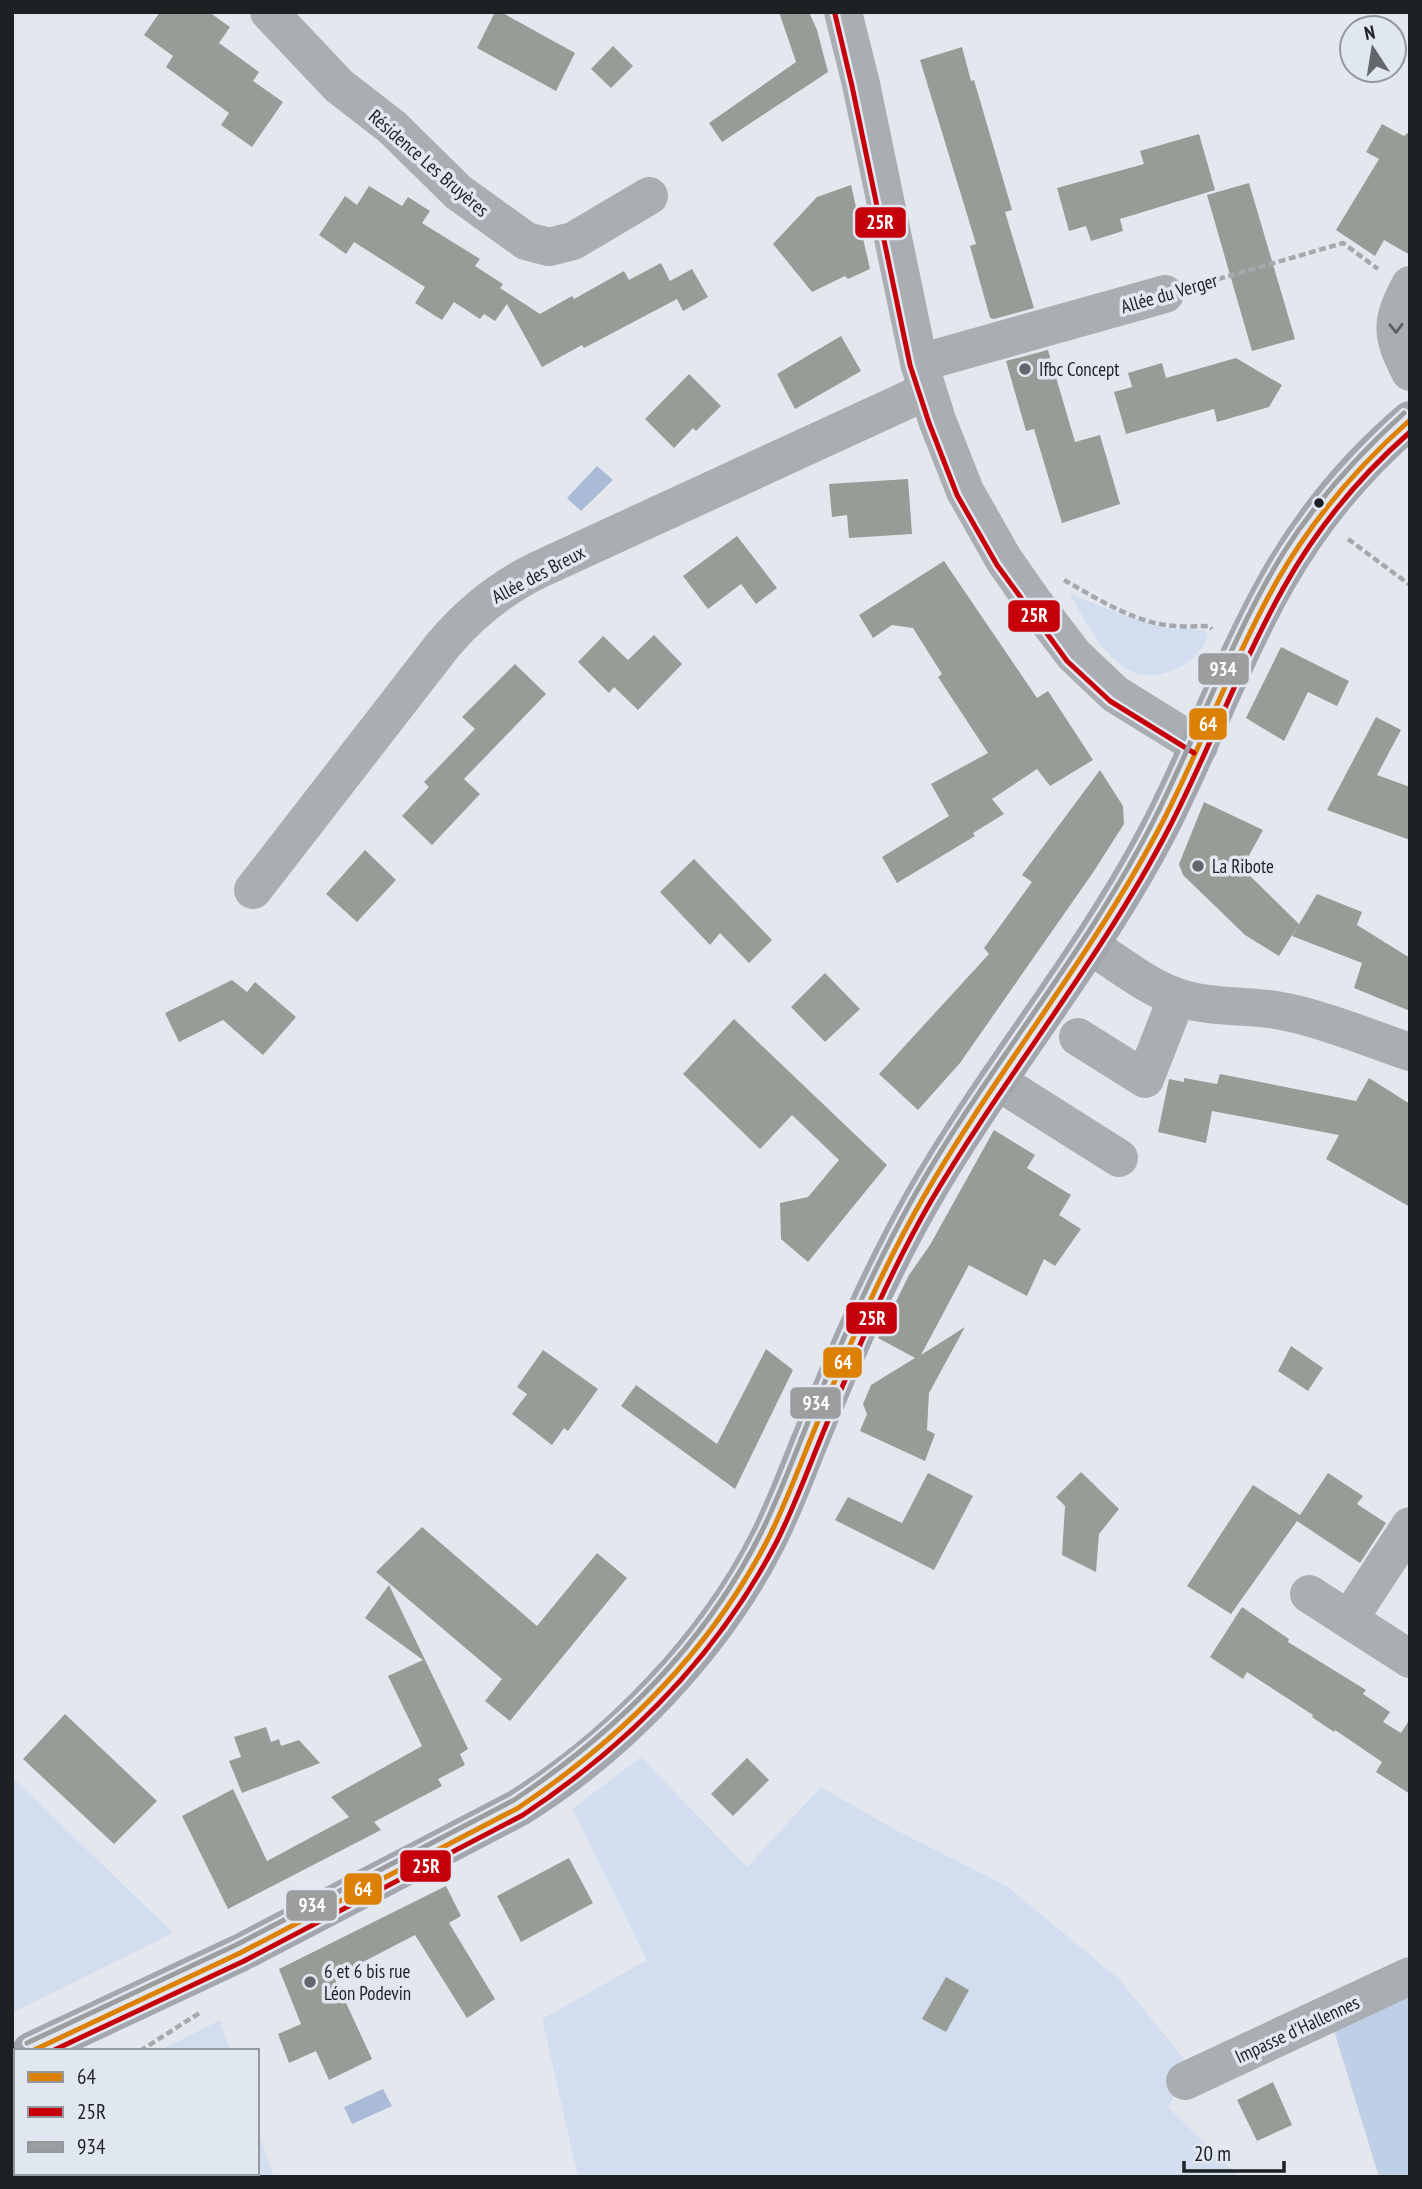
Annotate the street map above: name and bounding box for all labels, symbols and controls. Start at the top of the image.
north arrow [1338,14,1408,84]
text: N [1362,20,1377,45]
street label: Résidence Les Bruyères [364,104,494,222]
line badge: 25R [854,206,907,239]
text: 25R [866,210,894,234]
street label: Allée du Verger [1118,268,1221,318]
one-way arrow [1389,323,1404,334]
place label: Ifbc Concept [1039,357,1120,381]
marker: Ifbc Concept [1017,361,1033,377]
unlabelled marker [1312,496,1326,510]
street label: Allée des Breux [487,539,589,609]
line badge: 25R [1007,599,1061,633]
text: 25R [1020,603,1048,627]
line badge: 934 [1197,652,1250,686]
text: 934 [1209,657,1237,681]
line badge: 64 [1188,707,1228,741]
text: 64 [1199,712,1217,736]
place label: La Ribote [1212,854,1274,878]
marker: La Ribote [1190,858,1206,874]
line badge: 25R [845,1301,898,1335]
text: 25R [858,1306,886,1330]
line badge: 64 [822,1346,863,1379]
text: 64 [834,1350,852,1374]
line badge: 934 [789,1386,842,1420]
text: 934 [802,1391,830,1415]
line badge: 25R [399,1849,452,1883]
text: 25R [412,1854,440,1878]
line badge: 64 [343,1872,383,1906]
text: 64 [354,1877,372,1901]
line badge: 934 [285,1889,338,1922]
text: 934 [298,1893,326,1917]
place label: 6 et 6 bis rue Léon Podevin [324,1959,411,2005]
marker: 6 et 6 bis rue Léon Podevin [302,1974,318,1990]
street label: Impasse d'Hallennes [1231,1990,1363,2068]
legend [14,2049,259,2175]
text: 64 [77,2063,96,2090]
text: 25R [77,2098,106,2125]
scale bar [1184,2130,1284,2174]
text: 934 [77,2133,106,2160]
text: 20 m [1194,2140,1231,2167]

